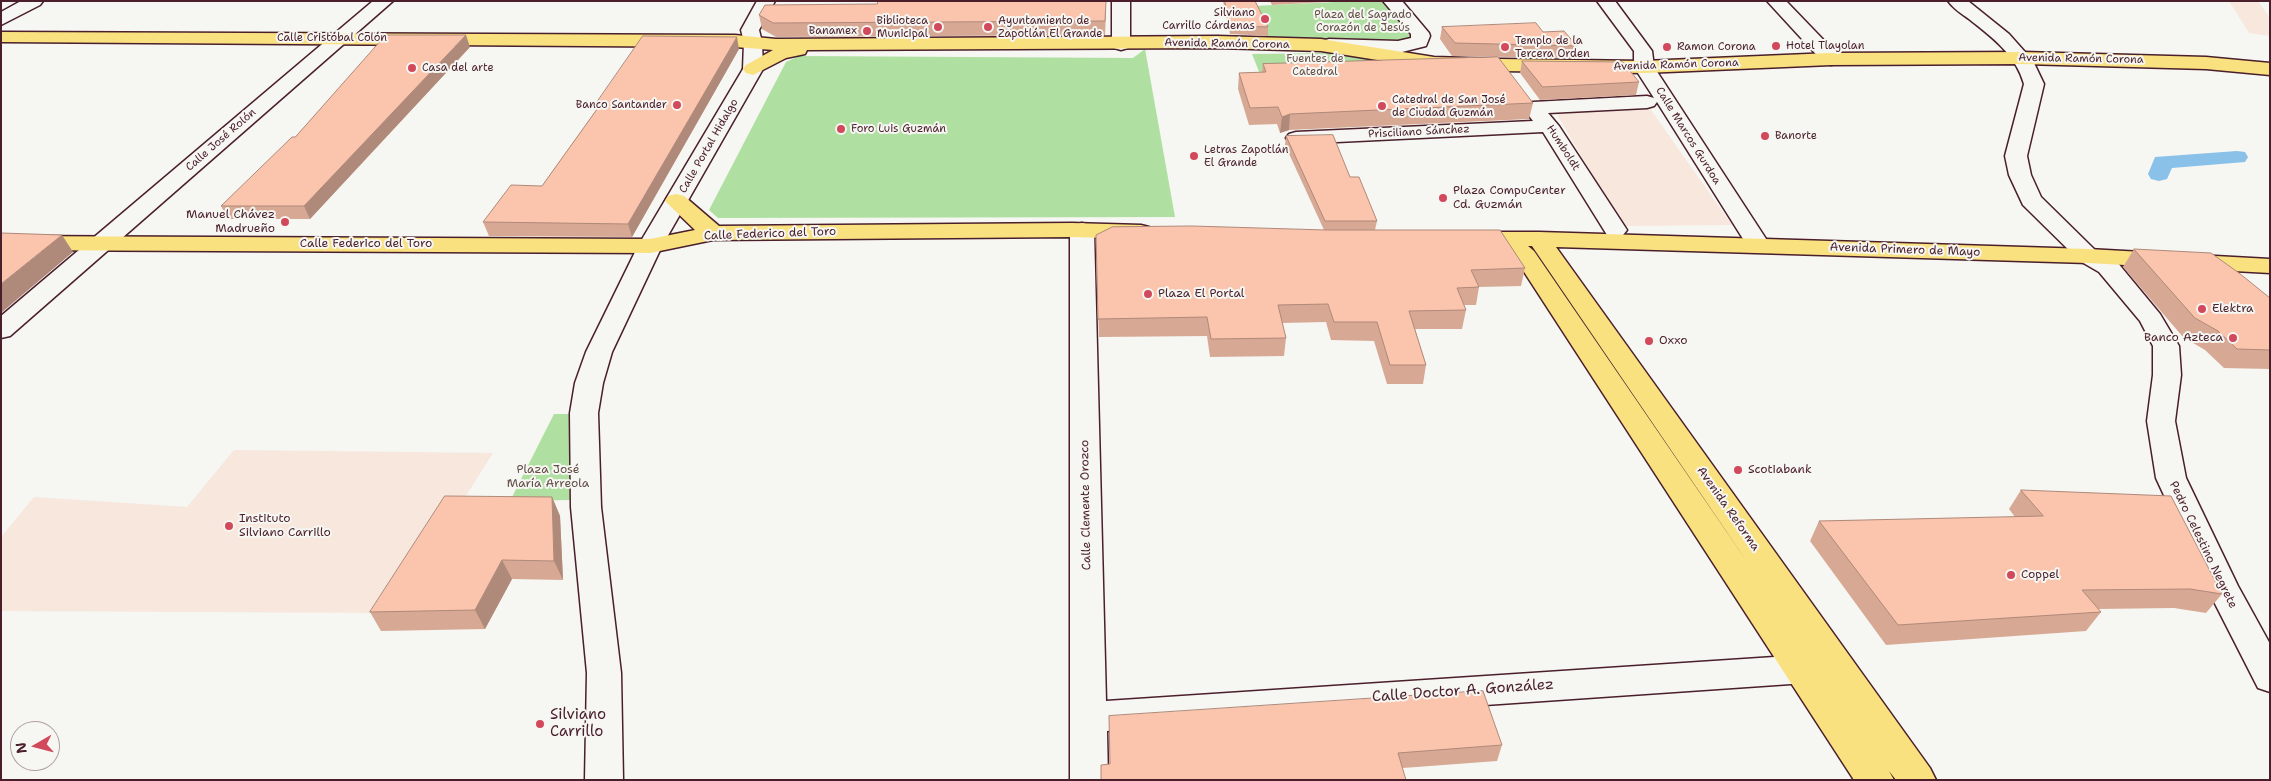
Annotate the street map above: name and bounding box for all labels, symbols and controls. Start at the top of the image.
place label: Silviano Carrillo Cárdenas [1162,6,1255,32]
park label: Plaza del Sagrado Corazón de Jesús [1314,8,1412,34]
marker: Silviano Carrillo Cárdenas [1259,13,1271,25]
place label: Biblioteca Municipal [876,14,928,40]
place label: Ayuntamiento de Zapotlán El Grande [998,14,1103,40]
marker: Biblioteca Municipal [932,21,944,33]
marker: Ayuntamiento de Zapotlán El Grande [982,21,994,33]
place label: Banamex [809,24,857,38]
marker: Banamex [861,25,873,37]
street label: Calle Cristóbal Colón [277,31,387,45]
place label: Templo de la Tercera Orden [1515,34,1590,60]
street label: Avenida Ramón Corona [1164,36,1290,52]
place label: Hotel Tlayolan [1786,39,1864,53]
place label: Ramon Corona [1677,40,1756,54]
marker: Hotel Tlayolan [1770,40,1782,52]
marker: Templo de la Tercera Orden [1499,41,1511,53]
marker: Ramon Corona [1661,41,1673,53]
street label: Avenida Ramón Corona [2018,51,2144,67]
park label: Fuentes de Catedral [1286,52,1344,78]
street label: Avenida Ramón Corona [1613,56,1739,74]
place label: Casa del arte [422,61,494,75]
marker: Casa del arte [406,62,418,74]
street label: Calle Marcos Gurdoa [1653,85,1723,187]
place label: Catedral de San José de Ciudad Guzmán [1392,93,1506,119]
street label: Calle Portal Hidalgo [677,96,741,196]
place label: Banco Santander [576,98,667,112]
marker: Banco Santander [671,99,683,111]
marker: Catedral de San José de Ciudad Guzmán [1376,100,1388,112]
street label: Calle José Rolón [183,106,259,174]
place label: Foro Luis Guzmán [851,122,946,136]
marker: Foro Luis Guzmán [835,123,847,135]
street label: Prisciliano Sánchez [1368,123,1470,141]
street label: Humboldt [1543,123,1583,173]
place label: Banorte [1775,129,1817,143]
marker: Banorte [1759,130,1771,142]
place label: Letras Zapotlán El Grande [1204,143,1289,169]
marker: Letras Zapotlán El Grande [1188,150,1200,162]
place label: Plaza CompuCenter Cd. Guzmán [1453,184,1566,212]
marker: Plaza CompuCenter Cd. Guzmán [1437,192,1449,204]
place label: Manuel Chávez Madrueño [186,208,275,236]
marker: Manuel Chávez Madrueño [279,216,291,228]
street label: Calle Federico del Toro [704,224,836,244]
street label: Calle Federico del Toro [300,237,432,251]
street label: Avenida Primero de Mayo [1829,240,1981,260]
place label: Plaza El Portal [1158,287,1244,301]
marker: Plaza El Portal [1142,288,1154,300]
place label: Elektra [2212,302,2254,316]
marker: Elektra [2196,303,2208,315]
place label: Banco Azteca [2144,331,2223,345]
marker: Banco Azteca [2227,332,2239,344]
place label: Oxxo [1659,334,1688,348]
marker: Oxxo [1643,335,1655,347]
street label: Calle Clemente Orozco [1078,440,1094,570]
park label: Plaza José María Arreola [507,463,589,491]
place label: Scotiabank [1748,463,1812,477]
street label: Avenida Reforma [1693,464,1763,554]
marker: Scotiabank [1732,464,1744,476]
street label: Pedro Celestino Negrete [2166,479,2240,611]
place label: Instituto Silviano Carrillo [239,512,331,540]
marker: Instituto Silviano Carrillo [223,520,235,532]
place label: Coppel [2021,568,2059,582]
marker: Coppel [2005,569,2017,581]
street label: Calle Doctor A. González [1371,676,1555,706]
place label: Silviano Carrillo [550,706,606,741]
marker: Silviano Carrillo [534,718,546,730]
north arrow [10,721,60,771]
text: N [11,741,31,755]

